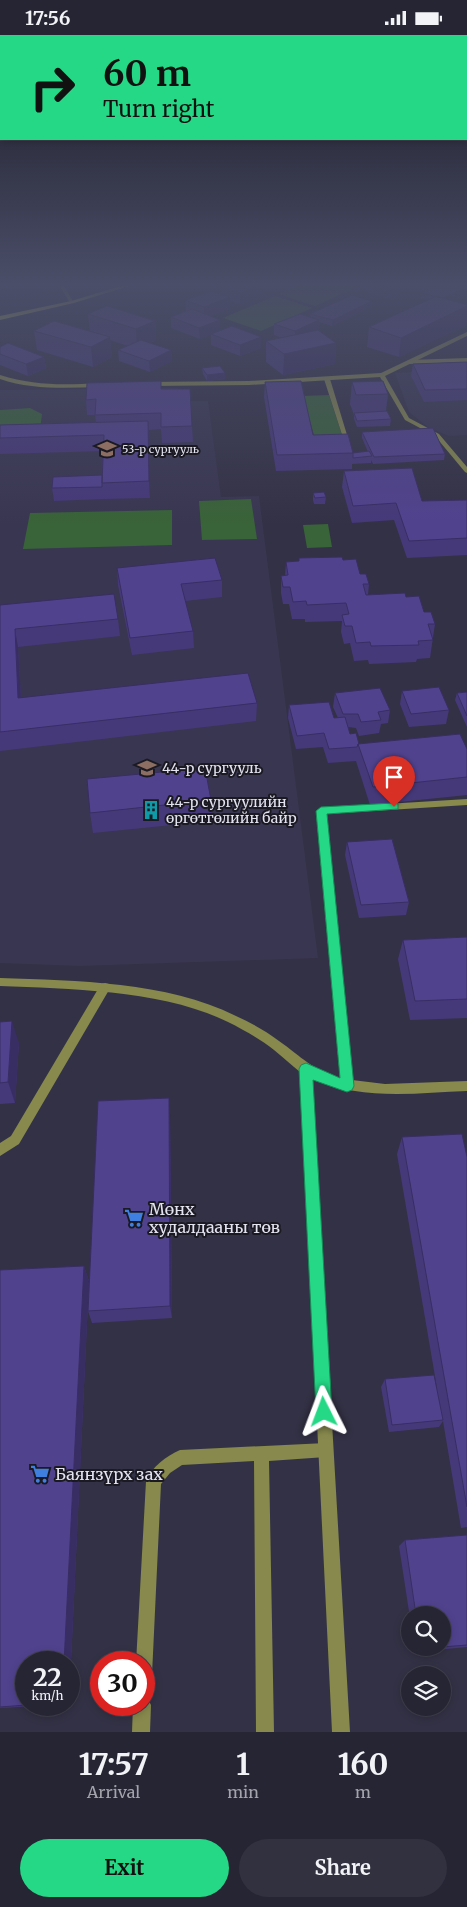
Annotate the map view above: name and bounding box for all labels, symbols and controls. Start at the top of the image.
text: 17:56 [25,6,70,30]
text: 60 m [103,52,191,96]
icon: right [20,55,85,120]
text: Turn right [103,95,214,123]
school or university icon: 53-р сургууль [96,438,118,460]
place label: 53-р сургууль [122,442,199,456]
pin [373,756,415,807]
school or university icon: 44-р сургууль [136,757,158,779]
place label: 44-р сургууль [162,759,262,777]
icon: arrive [380,763,408,791]
place label: 44-р сургуулийн өргөтгөлийн байр [166,793,297,827]
building icon: 44-р сургуулийн өргөтгөлийн байр [140,799,162,821]
place label: Мөнх худалдааны төв [149,1199,280,1237]
supermarket icon: Мөнх худалдааны төв [123,1207,145,1229]
position arrow [297,1385,349,1437]
supermarket icon: Баянзүрх зах [29,1463,51,1485]
place label: Баянзүрх зах [55,1464,163,1484]
map controls [401,1606,451,1716]
button: search [401,1606,451,1656]
speed limit sign: 30 [90,1651,155,1716]
text: 22 [33,1661,62,1693]
button: layers [401,1666,451,1716]
text: km/h [32,1688,63,1703]
text: 17:57 [79,1745,149,1783]
text: 1 [236,1745,250,1783]
text: 160 [337,1745,388,1783]
text: Arrival [87,1782,140,1802]
text: min [227,1782,259,1802]
text: m [355,1782,371,1802]
button: Exit [20,1839,229,1897]
button: Share [239,1839,447,1897]

